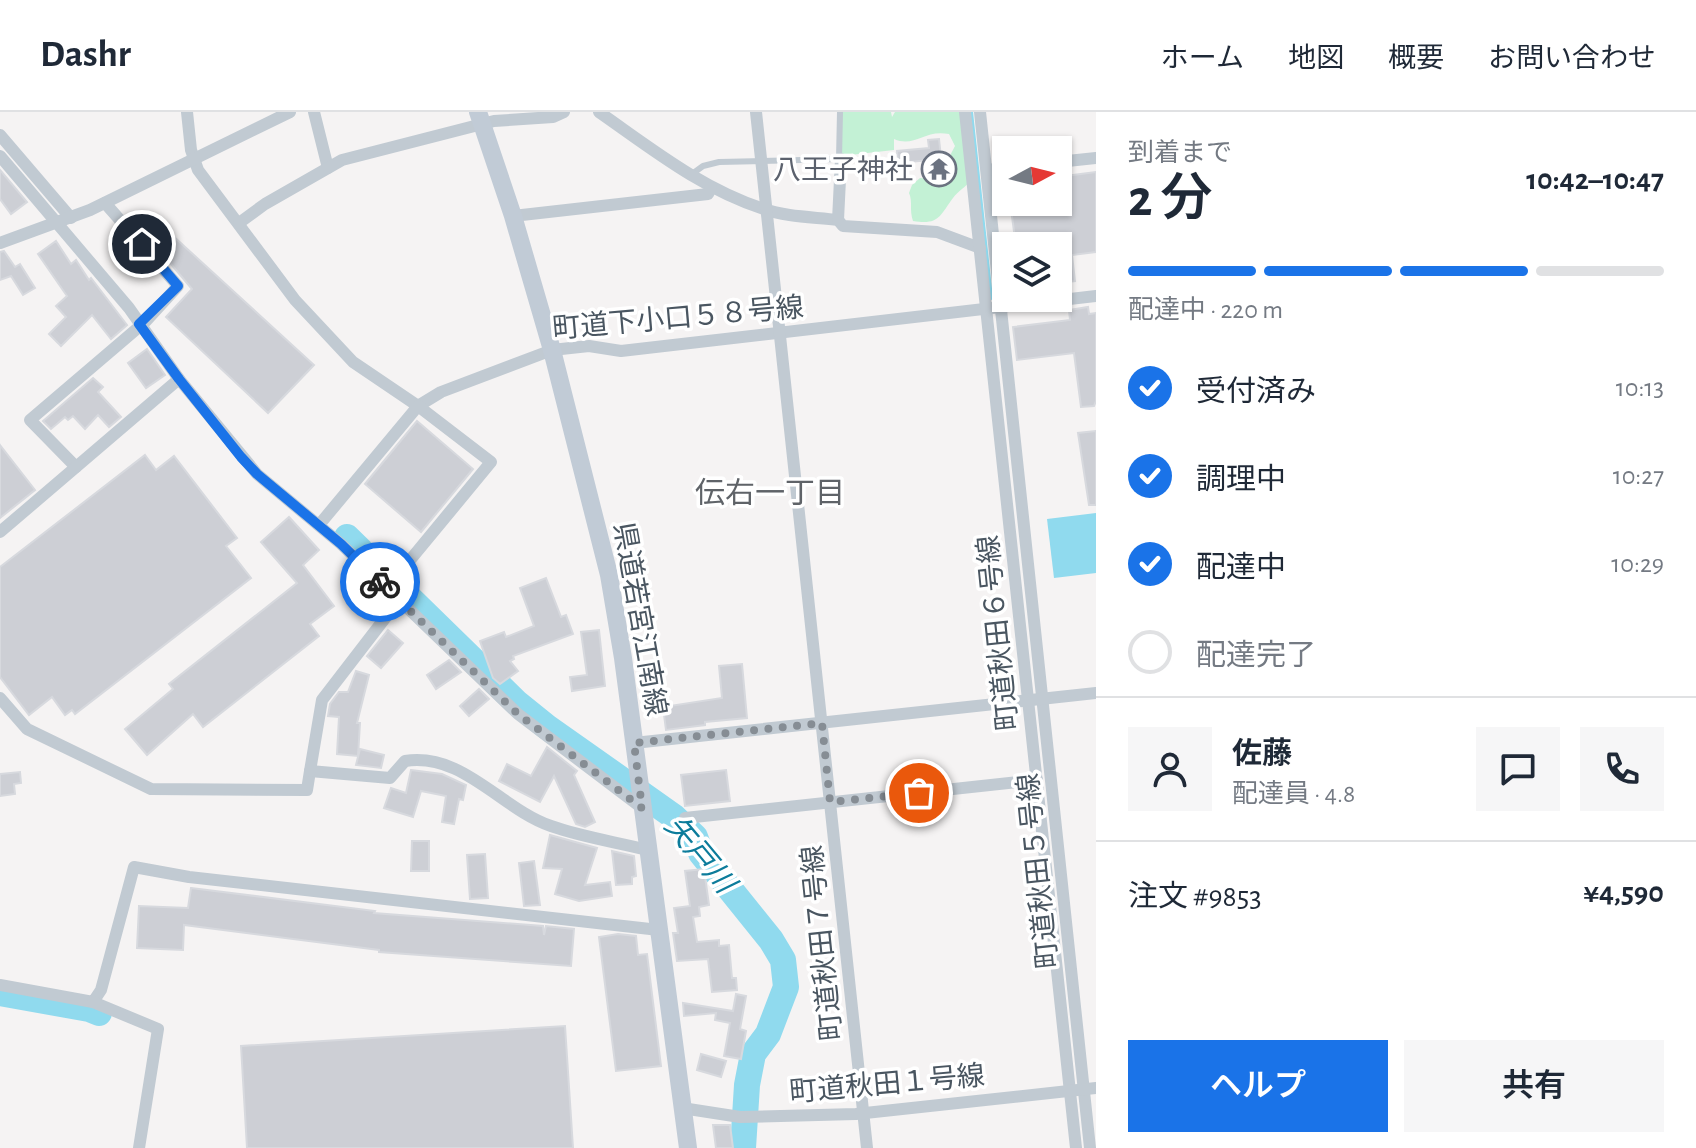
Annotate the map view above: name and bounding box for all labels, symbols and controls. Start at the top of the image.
text: Dashr [40,36,131,74]
text: ホーム [1161,45,1244,73]
text: 地図 [1288,45,1344,73]
text: 概要 [1388,45,1444,73]
text: お問い合わせ [1488,45,1656,73]
north arrow [992,136,1072,216]
map controls [992,136,1072,312]
text: 到着まで [1128,140,1232,166]
temple icon: 八王子神社 [920,150,958,188]
place label: 八王子神社 [773,155,913,185]
text: 10:42–10:47 [1526,165,1664,195]
text: 2 分 [1128,173,1212,225]
pin [108,210,176,278]
icon: home [120,222,164,266]
button: layers [992,232,1072,312]
street label: 町道下小口５８号線 [551,292,805,344]
text: 配達中 · 220 m [1128,297,1283,323]
icon: check [1128,366,1172,410]
text: 10:13 [1616,375,1664,401]
text: 受付済み [1196,377,1316,407]
icon: check [1128,454,1172,498]
text: 10:27 [1613,463,1664,489]
text: 調理中 [1196,465,1286,495]
district label: 伝右一丁目 [695,477,845,509]
street label: 県道若宮江南線 [608,520,672,718]
street label: 町道秋田６号線 [973,534,1023,732]
courier [340,542,420,622]
icon: check [1128,542,1172,586]
text: 10:29 [1611,551,1664,577]
text: 配達中 [1196,553,1286,583]
icon: bike [358,560,402,604]
text: 配達完了 [1196,641,1316,671]
button: person [1128,727,1212,811]
button: chat [1476,727,1560,811]
button: phone [1580,727,1664,811]
text: 佐藤 [1232,739,1292,769]
pin [885,759,953,827]
icon: bag [897,771,941,815]
street label: 町道秋田５号線 [1013,772,1063,970]
text: 配達員 · 4.8 [1232,781,1355,807]
water label: 矢戸川 [659,809,743,901]
street label: 町道秋田７号線 [797,844,847,1042]
text: ¥4,590 [1583,878,1664,908]
text: 注文 #9853 [1128,882,1262,912]
button: ヘルプ [1128,1040,1388,1132]
button: 共有 [1404,1040,1664,1132]
street label: 町道秋田１号線 [788,1061,986,1107]

